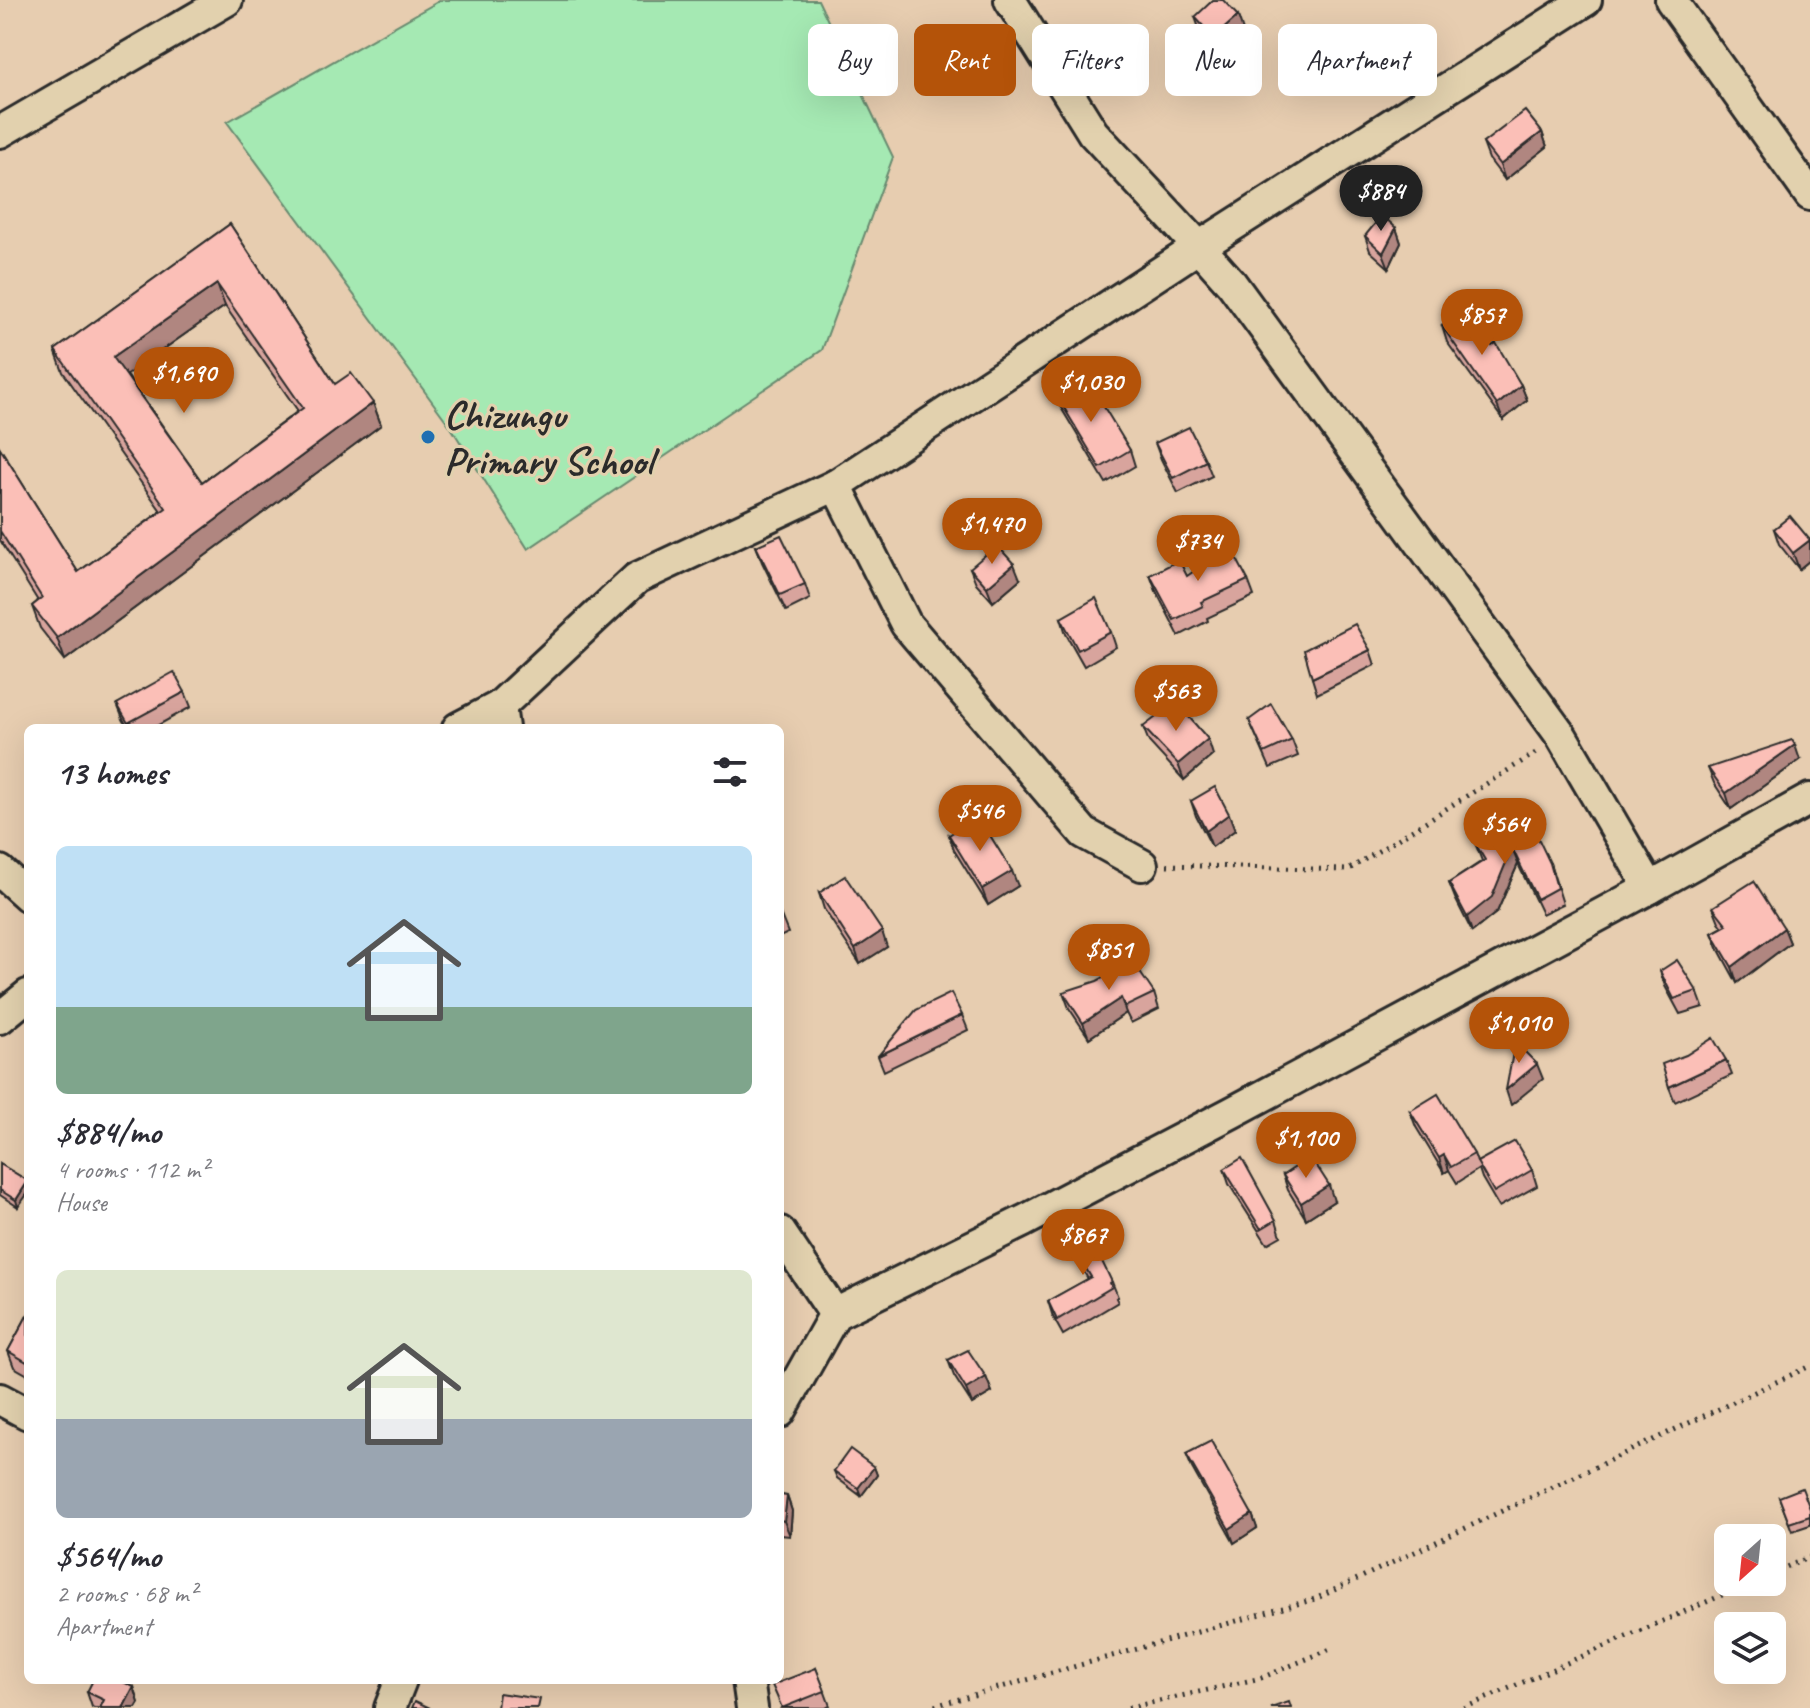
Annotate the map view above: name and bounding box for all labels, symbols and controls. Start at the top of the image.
chip: Buy [808,24,898,96]
chip: Rent [914,24,1016,96]
chip: Filters [1032,24,1149,96]
chip: New [1165,24,1262,96]
chip: Apartment [1278,24,1437,96]
pin: $884 [1334,165,1428,233]
text: $884 [1358,174,1404,207]
pin: $857 [1435,289,1529,357]
text: $857 [1459,298,1505,331]
pin: $1,690 [119,347,249,415]
text: $1,690 [152,356,216,389]
pin: $1,030 [1026,356,1156,424]
text: $1,030 [1059,365,1123,398]
place label: Chizungu Primary School [444,390,660,486]
marker: Chizungu Primary School [419,428,437,446]
pin: $1,470 [927,498,1057,566]
text: $1,470 [960,507,1024,540]
pin: $734 [1151,515,1245,583]
text: $734 [1175,524,1221,557]
pin: $563 [1129,665,1223,733]
text: $563 [1153,674,1199,707]
icon: filters [708,750,752,794]
text: 13 homes [56,751,167,794]
pin: $546 [933,785,1027,853]
text: $546 [957,794,1003,827]
pin: $564 [1458,798,1552,866]
text: $564 [1482,807,1528,840]
icon: home [332,898,476,1042]
pin: $851 [1062,924,1156,992]
text: $851 [1086,933,1132,966]
pin: $1,010 [1454,997,1584,1065]
text: $1,010 [1487,1006,1551,1039]
text: $884/mo [56,1110,161,1153]
pin: $1,100 [1241,1112,1371,1180]
text: $1,100 [1274,1121,1338,1154]
text: 4 rooms · 112 m² [56,1153,208,1186]
text: House [56,1186,107,1219]
pin: $867 [1036,1209,1130,1277]
text: $867 [1059,1218,1107,1251]
icon: home [332,1322,476,1466]
north arrow [1714,1524,1786,1596]
map controls [1714,1524,1786,1684]
text: $564/mo [56,1534,161,1577]
text: 2 rooms · 68 m² [56,1577,197,1610]
text: Apartment [56,1610,152,1643]
button: layers [1714,1612,1786,1684]

